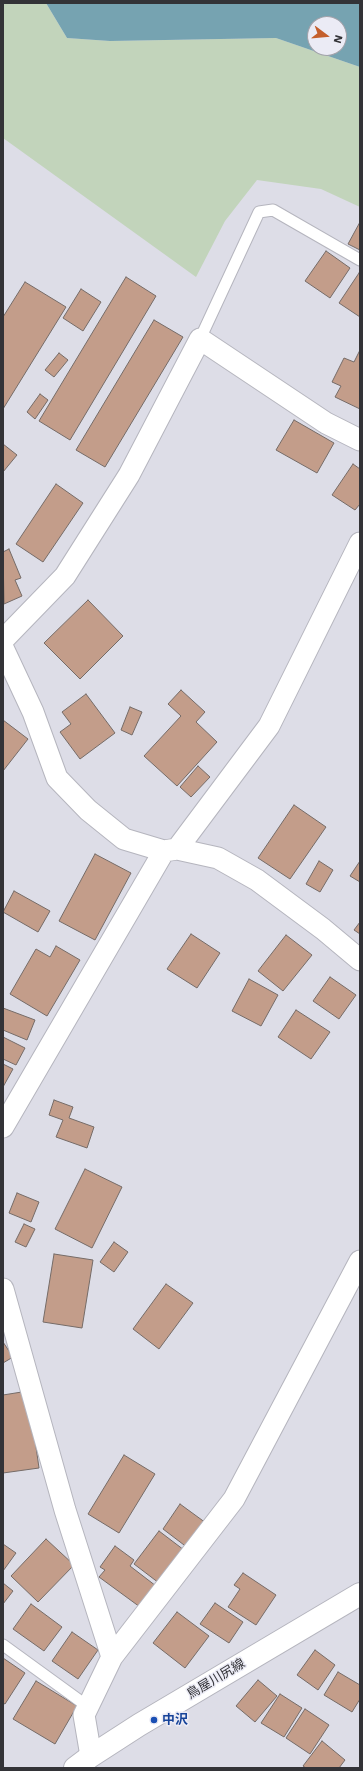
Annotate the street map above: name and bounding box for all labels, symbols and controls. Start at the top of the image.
north arrow [307,16,347,56]
text: N [331,33,345,45]
street label: 鳥屋川尻線 [184,1656,248,1702]
place label: 中沢 [162,1712,188,1728]
marker: 中沢 [149,1715,159,1725]

